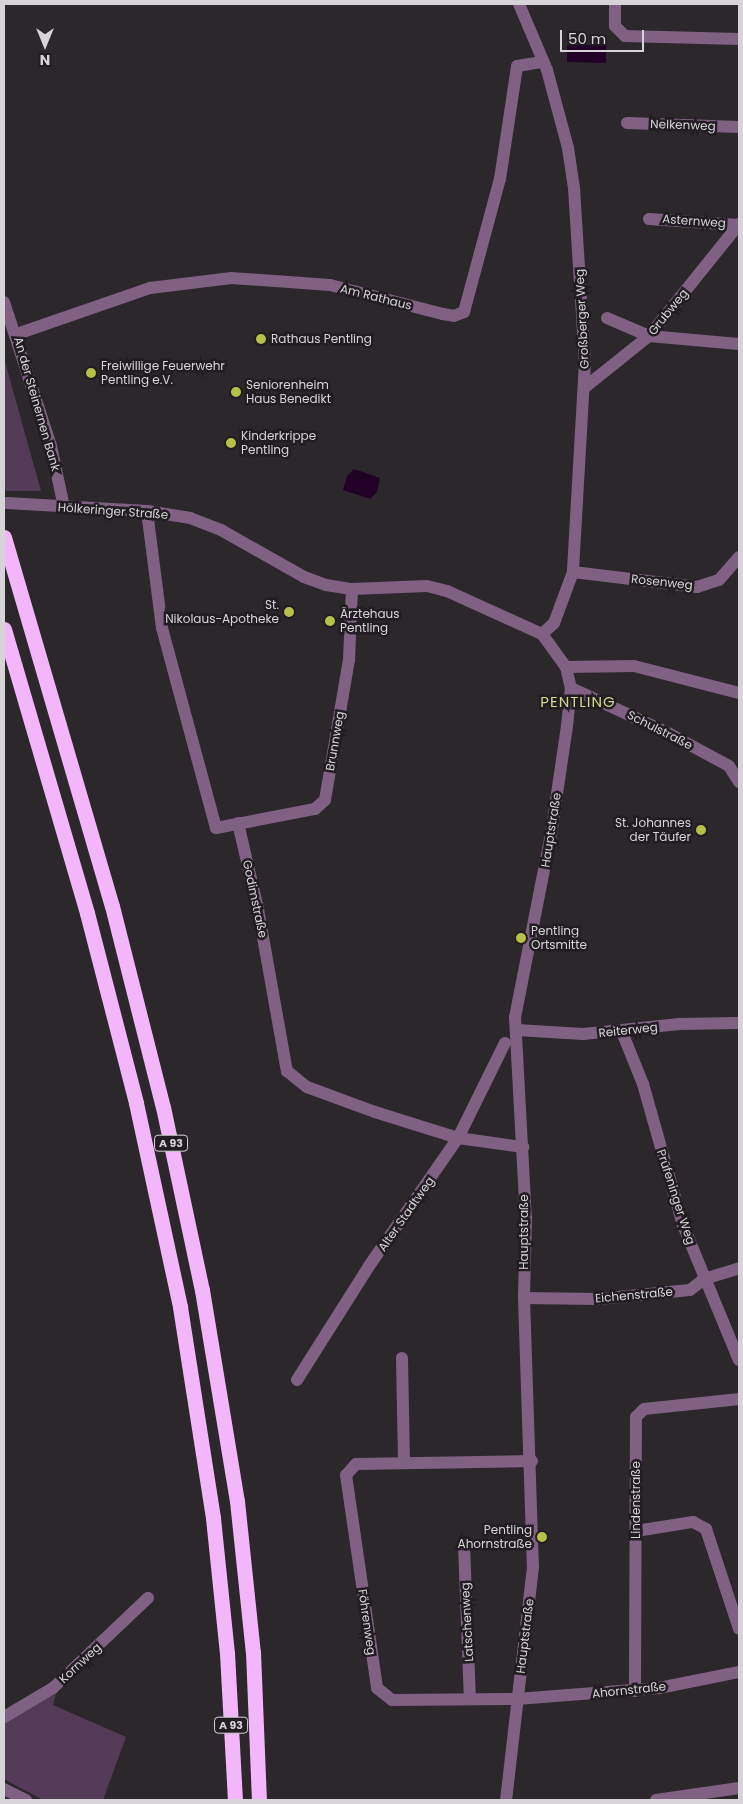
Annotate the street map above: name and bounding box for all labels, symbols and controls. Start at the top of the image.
north arrow [20,20,70,70]
scale bar [563,20,647,52]
text: 50 m [568,28,606,49]
text: N [40,50,50,70]
street label: Nelkenweg [650,117,716,133]
street label: Asternweg [662,212,726,230]
street label: Großberger Weg [572,269,592,369]
street label: Am Rathaus [339,281,413,313]
street label: Grubweg [645,286,691,338]
place label: Rathaus Pentling [271,332,372,346]
marker: Rathaus Pentling [255,333,267,345]
street label: An der Steinernen Bank [11,335,63,473]
place label: Freiwillige Feuerwehr Pentling e.V. [101,359,225,387]
marker: Freiwillige Feuerwehr Pentling e.V. [85,367,97,379]
place label: Seniorenheim Haus Benedikt [246,378,331,406]
marker: Seniorenheim Haus Benedikt [230,386,242,398]
place label: Kinderkrippe Pentling [241,429,316,457]
marker: Kinderkrippe Pentling [225,437,237,449]
street label: Hölkeringer Straße [57,500,169,522]
street label: Rosenweg [631,572,693,592]
place label: St. Nikolaus-Apotheke [165,598,279,626]
marker: St. Nikolaus-Apotheke [283,606,295,618]
place label: Ärztehaus Pentling [340,607,400,635]
marker: Ärztehaus Pentling [324,615,336,627]
district label: PENTLING [539,693,617,711]
street label: Schulstraße [625,707,695,753]
street label: Brunnweg [323,710,347,772]
street label: Hauptstraße [538,792,564,868]
place label: St. Johannes der Täufer [615,816,691,844]
marker: St. Johannes der Täufer [695,824,707,836]
street label: Godimstraße [240,859,270,939]
place label: Pentling Ortsmitte [531,924,587,952]
marker: Pentling Ortsmitte [515,932,527,944]
street label: Reiterweg [598,1020,658,1040]
road number: A 93 [154,1134,188,1152]
street label: Prüfeninger Weg [654,1148,698,1246]
street label: Alter Stadtweg [375,1174,437,1254]
street label: Hauptstraße [517,1194,531,1270]
street label: Eichenstraße [595,1284,673,1306]
street label: Lindenstraße [629,1461,643,1539]
place label: Pentling Ahornstraße [458,1523,532,1551]
marker: Pentling Ahornstraße [536,1531,548,1543]
street label: Latschenweg [458,1582,476,1662]
street label: Föhrenweg [355,1588,379,1656]
street label: Hauptstraße [513,1598,537,1674]
street label: Kornweg [56,1640,104,1686]
street label: Ahornstraße [591,1679,667,1701]
road number: A 93 [214,1716,248,1734]

